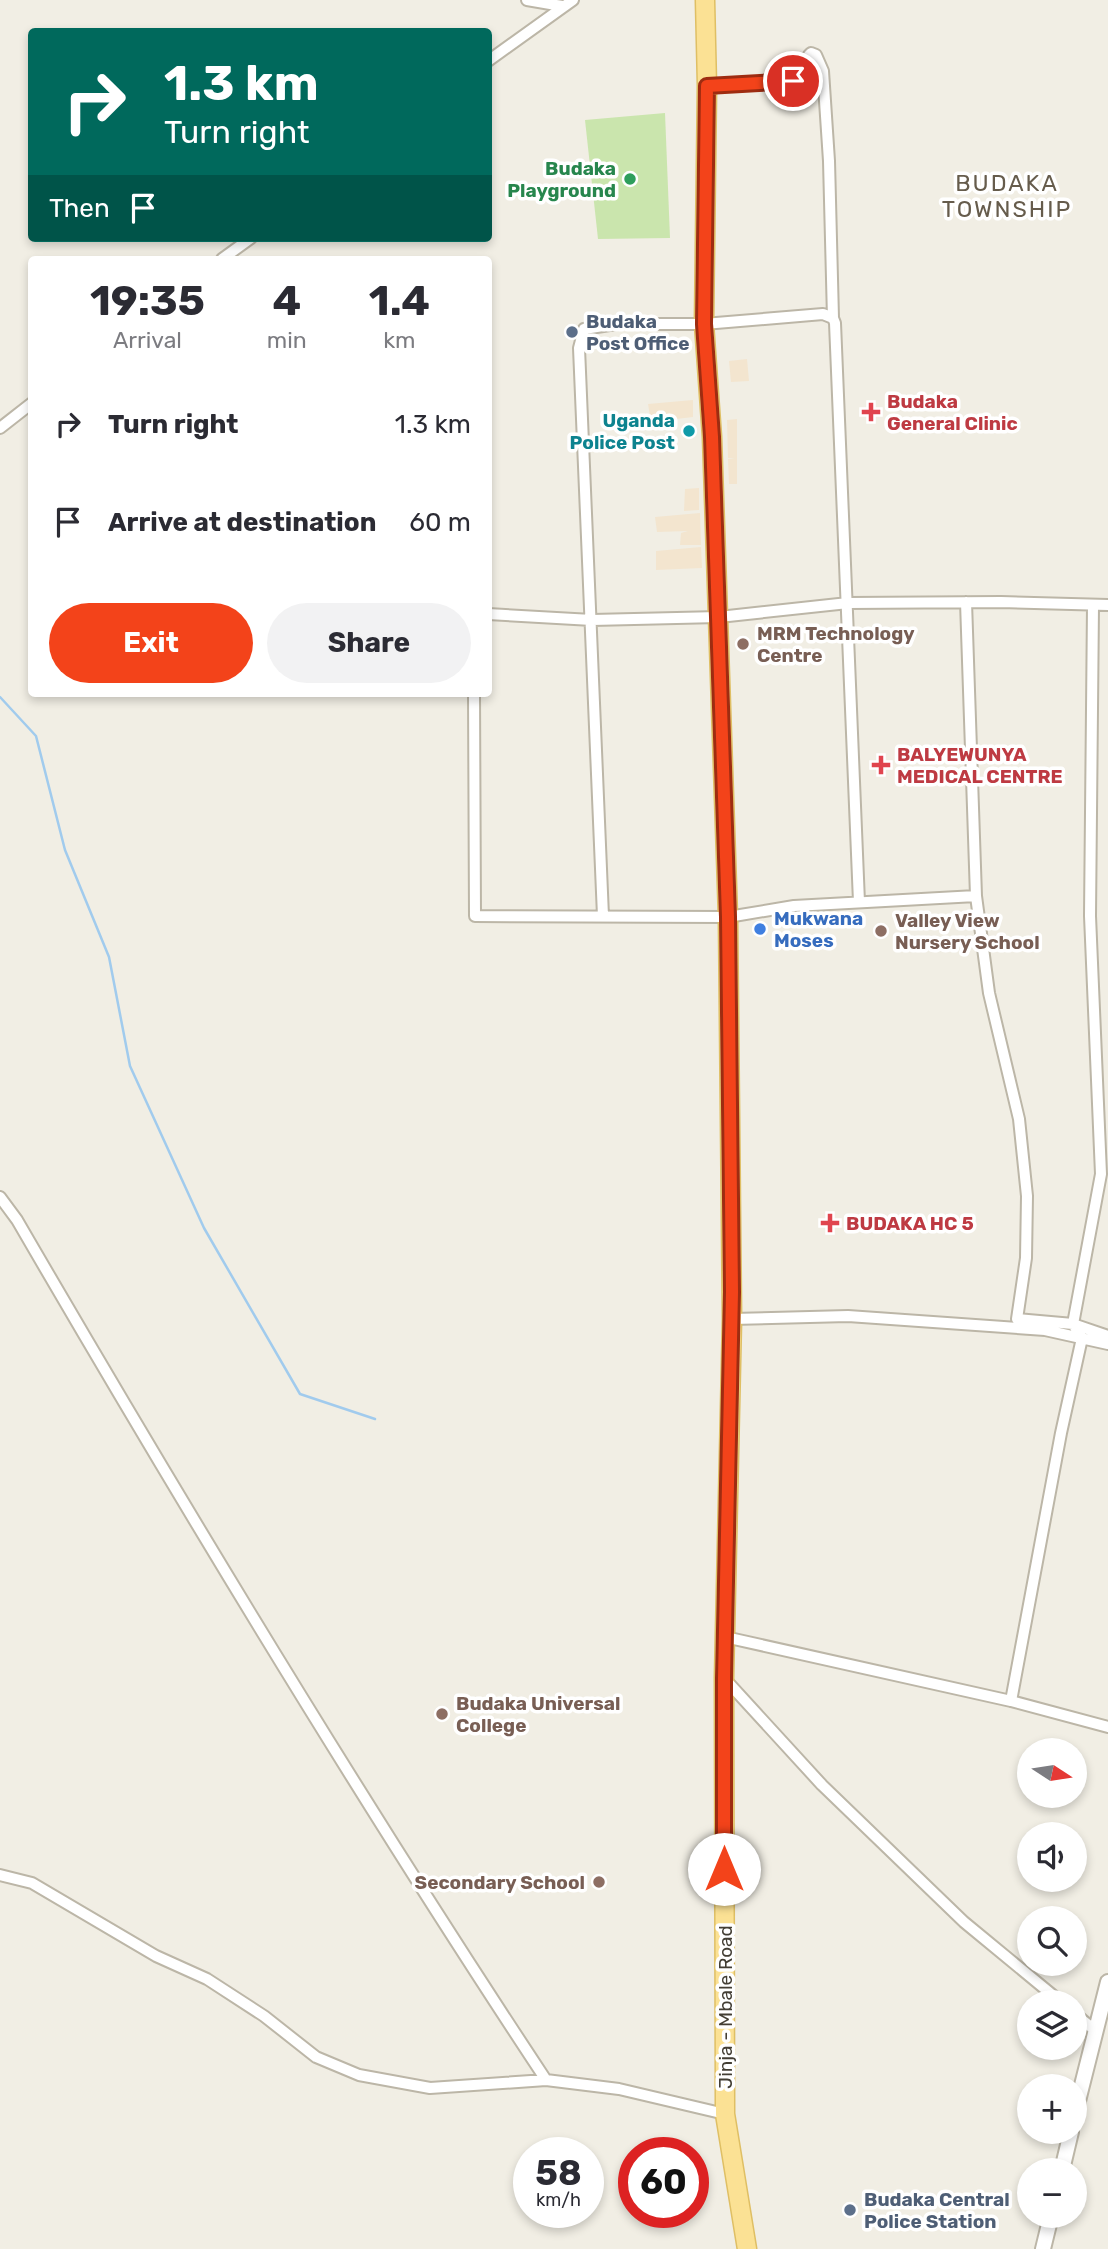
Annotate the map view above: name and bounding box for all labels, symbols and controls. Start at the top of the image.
pin [763,51,823,111]
text: 1.3 km [164,54,319,112]
icon: right [49,56,140,147]
icon: arrive [774,62,812,100]
text: Turn right [164,113,309,151]
place label: Budaka Playground [507,157,616,202]
district label: BUDAKA TOWNSHIP [942,169,1072,223]
marker: Budaka Playground [622,171,638,187]
icon: arrive [124,189,162,227]
text: Then [49,193,110,224]
text: 19:35 [90,276,205,326]
text: 4 [272,276,301,326]
text: 1.4 [369,276,430,326]
place label: Budaka Post Office [586,310,690,355]
marker: Budaka Post Office [564,324,580,340]
text: Arrival [113,326,182,354]
text: min [267,326,307,354]
text: km [383,326,416,354]
place label: Budaka General Clinic [887,390,1018,435]
marker: Budaka General Clinic [861,402,881,422]
icon: right [49,405,87,443]
text: Turn right [108,409,238,440]
text: 1.3 km [395,409,471,440]
place label: Uganda Police Post [570,409,675,454]
marker: Uganda Police Post [681,423,697,439]
icon: arrive [49,503,87,541]
text: Arrive at destination [108,507,376,538]
text: 60 m [409,507,471,538]
button: Exit [49,603,253,683]
button: Share [267,603,471,683]
place label: MRM Technology Centre [757,622,915,667]
marker: MRM Technology Centre [735,636,751,652]
place label: BALYEWUNYA MEDICAL CENTRE [897,743,1063,788]
marker: BALYEWUNYA MEDICAL CENTRE [871,755,891,775]
place label: Mukwana Moses [774,907,863,952]
place label: Valley View Nursery School [895,909,1040,954]
marker: Mukwana Moses [752,921,768,937]
marker: Valley View Nursery School [873,923,889,939]
place label: BUDAKA HC 5 [846,1212,974,1235]
marker: BUDAKA HC 5 [820,1213,840,1233]
place label: Budaka Universal College [456,1692,620,1737]
marker: Budaka Universal College [434,1706,450,1722]
north arrow [1017,1738,1087,1808]
map controls [1017,1738,1087,2228]
button: sound [1017,1822,1087,1892]
position arrow [687,1832,761,1906]
place label: Secondary School [415,1871,585,1894]
marker: Secondary School [591,1874,607,1890]
button: search [1017,1906,1087,1976]
street label: Jinja - Mbale Road [714,1925,737,2089]
button: layers [1017,1990,1087,2060]
button: + [1017,2074,1087,2144]
speed limit sign: 60 [618,2137,709,2228]
text: 58 [535,2152,582,2194]
button: − [1017,2158,1087,2228]
place label: Budaka Central Police Station [864,2188,1010,2233]
text: km/h [536,2189,581,2211]
marker: Budaka Central Police Station [842,2202,858,2218]

